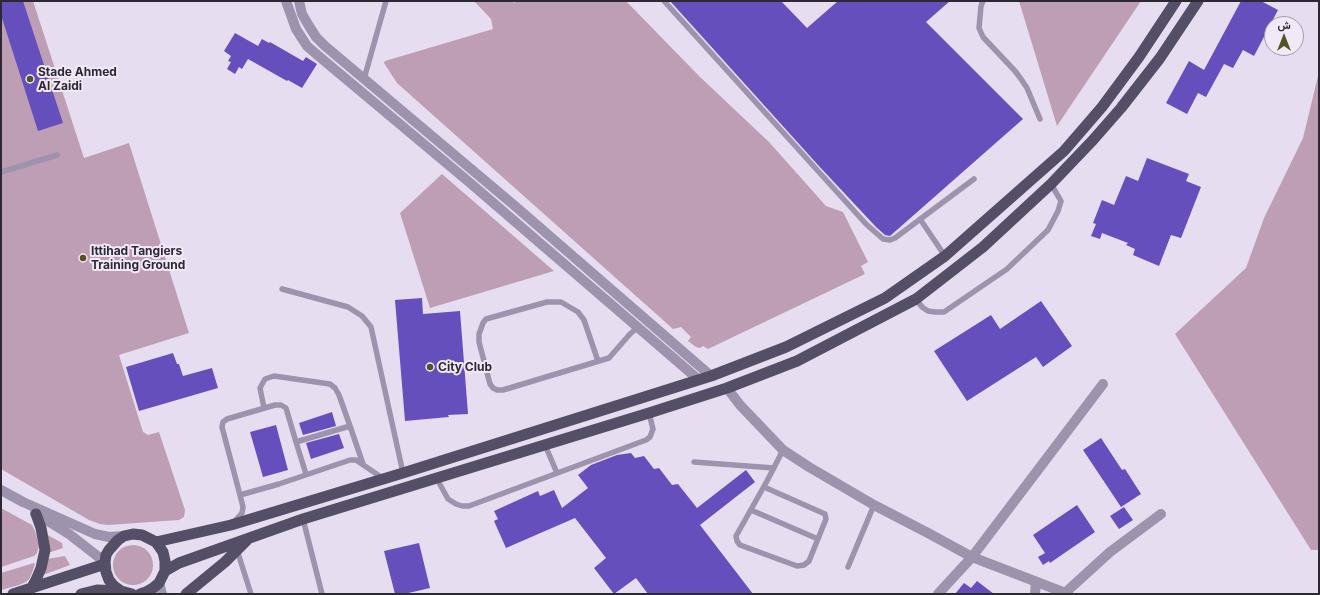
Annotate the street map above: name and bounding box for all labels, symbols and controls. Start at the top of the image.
north arrow [1264,16,1304,56]
text: ش [1277,18,1291,32]
place label: Stade Ahmed Al Zaidi [38,65,117,93]
marker: Stade Ahmed Al Zaidi [25,74,35,84]
place label: Ittihad Tangiers Training Ground [91,244,185,272]
marker: Ittihad Tangiers Training Ground [78,253,88,263]
place label: City Club [438,360,492,374]
marker: City Club [425,362,435,372]

